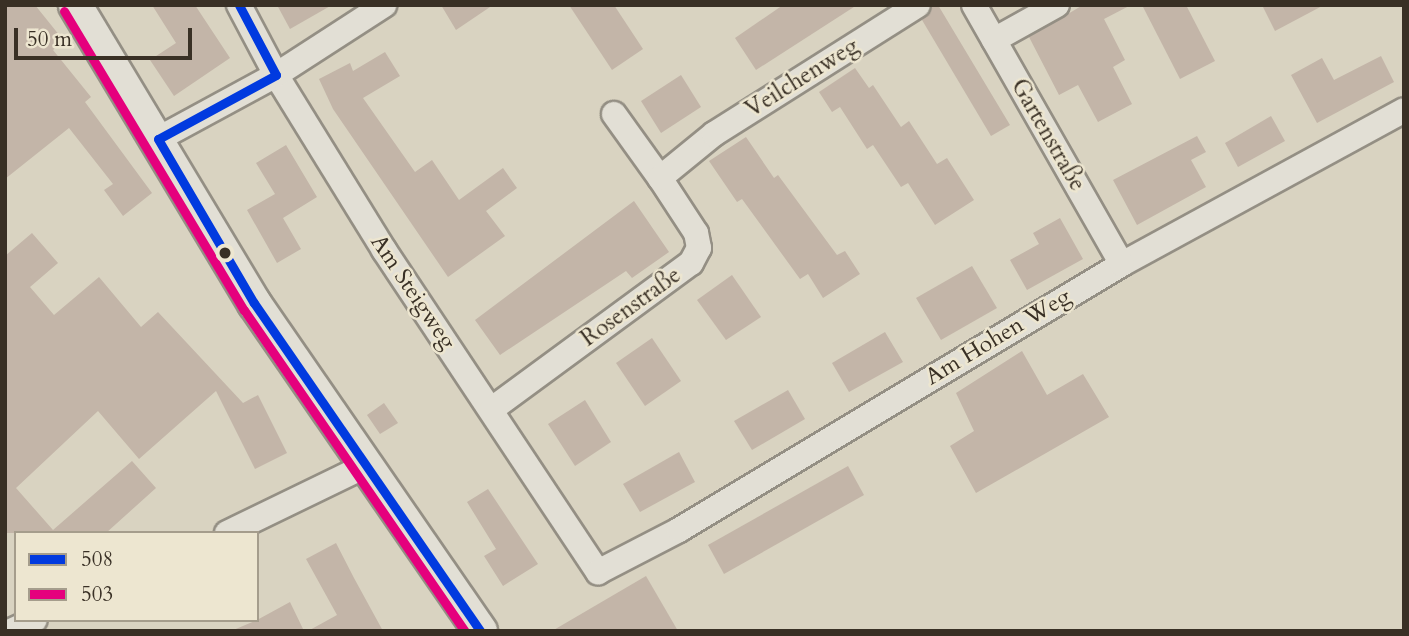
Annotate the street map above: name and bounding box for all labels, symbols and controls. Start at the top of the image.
scale bar [18,14,196,58]
text: 50 m [27,25,72,54]
street label: Veilchenweg [740,32,864,124]
street label: Gartenstraße [1005,74,1091,196]
street label: Am Steigweg [365,229,461,355]
unlabelled marker [218,246,232,260]
street label: Rosenstraße [576,261,686,353]
street label: Am Hohen Weg [920,283,1076,391]
legend [14,531,259,622]
text: 508 [81,545,113,574]
text: 503 [81,580,113,609]

